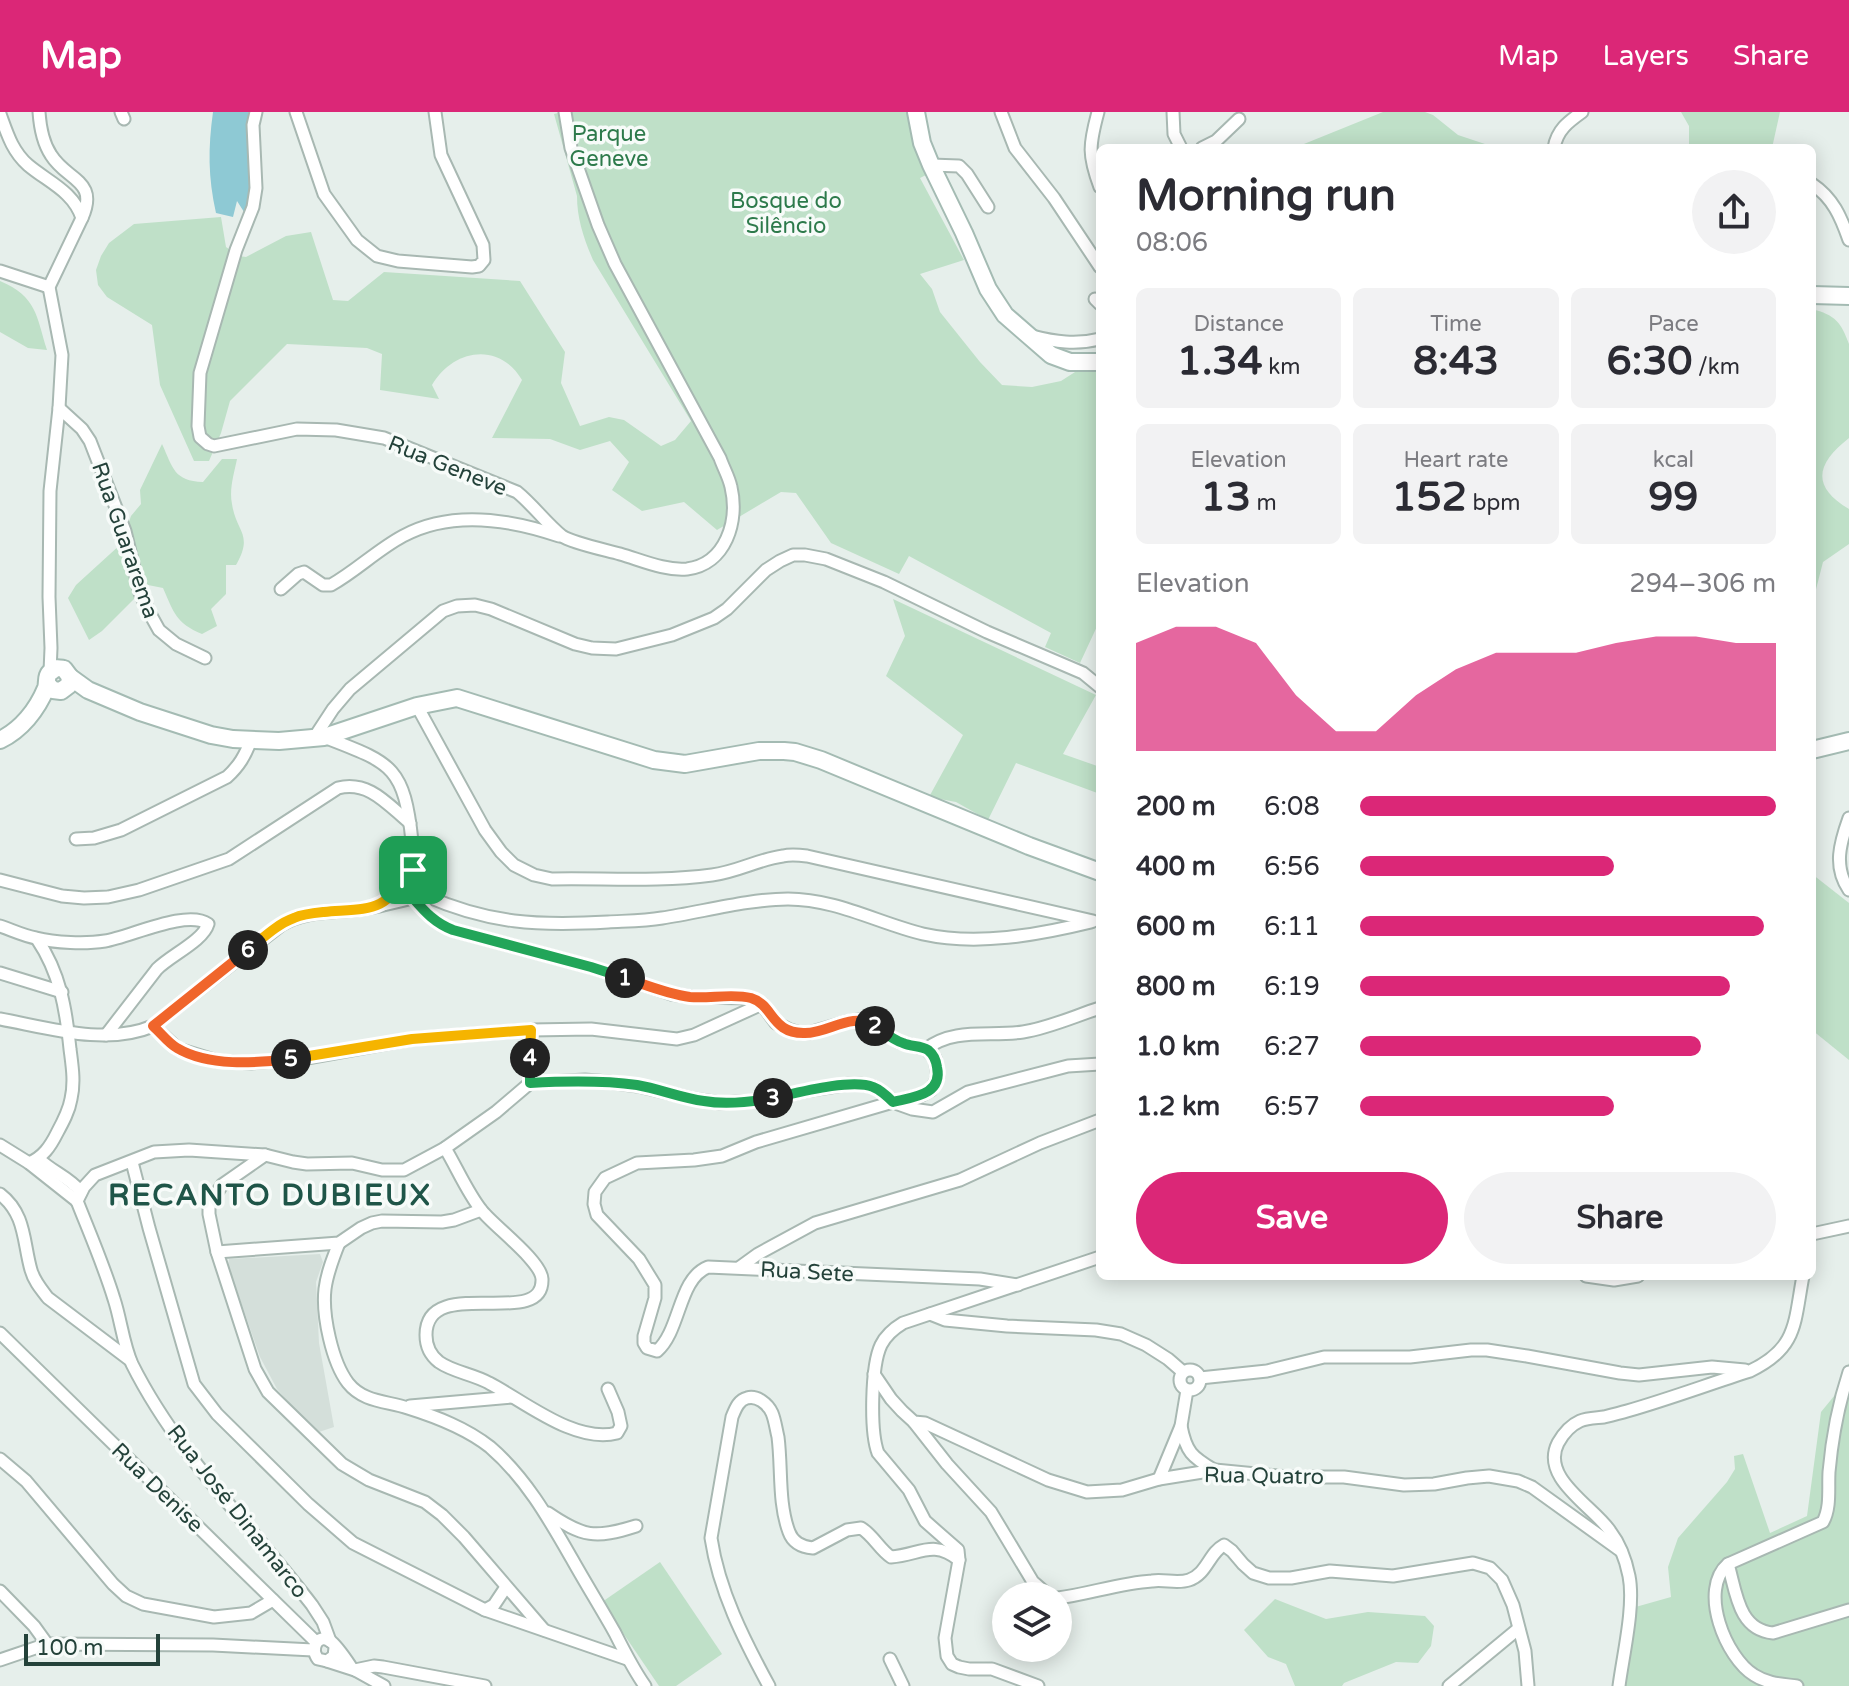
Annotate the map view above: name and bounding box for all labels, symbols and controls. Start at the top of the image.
text: Map [40,33,122,79]
text: Map [1498,39,1559,73]
text: Layers [1603,39,1689,73]
text: Share [1733,39,1809,73]
park label: Parque Geneve [570,121,648,172]
text: Morning run [1136,170,1396,223]
button: share [1692,170,1776,254]
park label: Bosque do Silêncio [730,188,842,239]
text: 08:06 [1136,227,1208,258]
text: Distance [1193,311,1284,337]
text: Time [1430,311,1482,337]
text: Pace [1648,311,1699,337]
text: 1.34 [1177,337,1263,385]
text: 8:43 [1413,337,1499,385]
text: 6:30 [1607,337,1692,385]
text: km [1263,354,1301,380]
text: /km [1692,354,1740,380]
street label: Rua Geneve [384,430,511,502]
text: Elevation [1191,447,1287,473]
text: Heart rate [1404,447,1508,473]
text: kcal [1653,447,1694,473]
street label: Rua Guararema [86,459,164,622]
text: 13 [1201,473,1251,521]
text: 152 [1391,473,1467,521]
text: 99 [1648,473,1698,521]
text: m [1251,490,1277,516]
text: bpm [1467,490,1521,516]
text: Elevation [1136,568,1250,599]
text: 294–306 m [1629,568,1776,599]
text: 200 m [1136,791,1216,822]
text: 6:08 [1264,791,1320,822]
pin [379,836,447,904]
icon: arrive [391,848,435,892]
text: 400 m [1136,851,1216,882]
text: 6:56 [1264,851,1320,882]
text: 600 m [1136,911,1216,942]
text: 6:11 [1264,911,1320,942]
pin: 6 [228,930,268,970]
text: 6 [241,937,255,963]
pin: 1 [605,958,645,998]
text: 1 [618,965,632,991]
text: 800 m [1136,971,1216,1002]
text: 6:19 [1264,971,1320,1002]
pin: 2 [855,1006,895,1046]
text: 2 [868,1013,882,1039]
text: 1.0 km [1136,1031,1220,1062]
text: 6:27 [1264,1031,1320,1062]
pin: 4 [510,1038,550,1078]
pin: 5 [271,1039,311,1079]
text: 4 [523,1045,537,1071]
text: 5 [284,1046,298,1072]
pin: 3 [753,1078,793,1118]
text: 3 [766,1085,780,1111]
text: 1.2 km [1136,1091,1220,1122]
text: 6:57 [1264,1091,1320,1122]
button: Save [1136,1172,1448,1264]
button: Share [1464,1172,1776,1264]
district label: RECANTO DUBIEUX [108,1177,432,1214]
street label: Rua Sete [759,1257,854,1287]
street label: Rua José Dinamarco [161,1420,313,1603]
street label: Rua Denise [106,1438,209,1538]
street label: Rua Quatro [1204,1462,1324,1490]
map controls [992,1582,1072,1662]
button: layers [992,1582,1072,1662]
scale bar [24,1630,160,1666]
text: 100 m [36,1635,103,1661]

